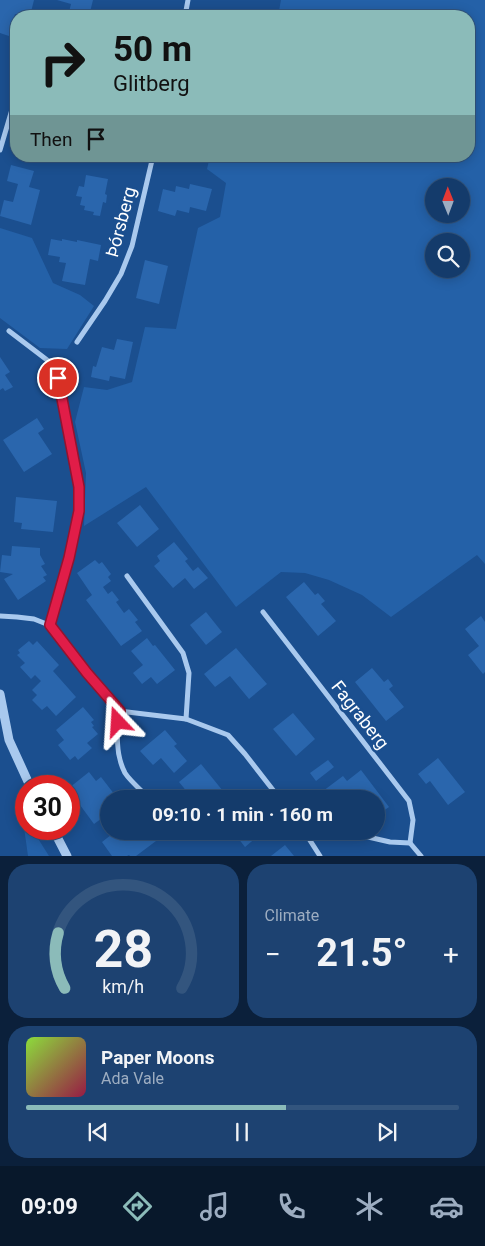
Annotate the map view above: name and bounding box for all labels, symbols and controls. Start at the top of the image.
text: 50 m [113,29,192,70]
icon: right [30,30,95,95]
text: Glitberg [113,71,190,96]
icon: arrive [82,125,110,153]
text: Then [30,128,72,151]
north arrow [425,178,470,222]
map controls [425,178,470,278]
street label: Þórsberg [101,184,140,259]
button: search [425,233,470,278]
pin [37,357,79,399]
icon: arrive [44,364,72,392]
street label: Fagraberg [327,676,394,753]
position arrow [91,695,143,747]
speed limit sign: 30 [15,775,80,840]
text: 09:10 · 1 min · 160 m [152,803,333,826]
text: Climate [265,906,319,925]
text: 28 [93,919,153,980]
text: 21.5° [316,931,407,975]
text: − [265,938,281,971]
text: + [443,938,459,971]
text: km/h [102,976,144,997]
text: Paper Moons [101,1046,214,1069]
text: Ada Vale [101,1069,164,1088]
icon: previous [84,1118,112,1146]
icon: pause [228,1118,256,1146]
icon: next [373,1118,401,1146]
icon: directions [120,1189,155,1224]
icon: music [197,1189,232,1224]
icon: phone [274,1189,309,1224]
icon: climate [352,1189,387,1224]
icon: car [429,1189,464,1224]
text: 09:09 [21,1194,78,1219]

